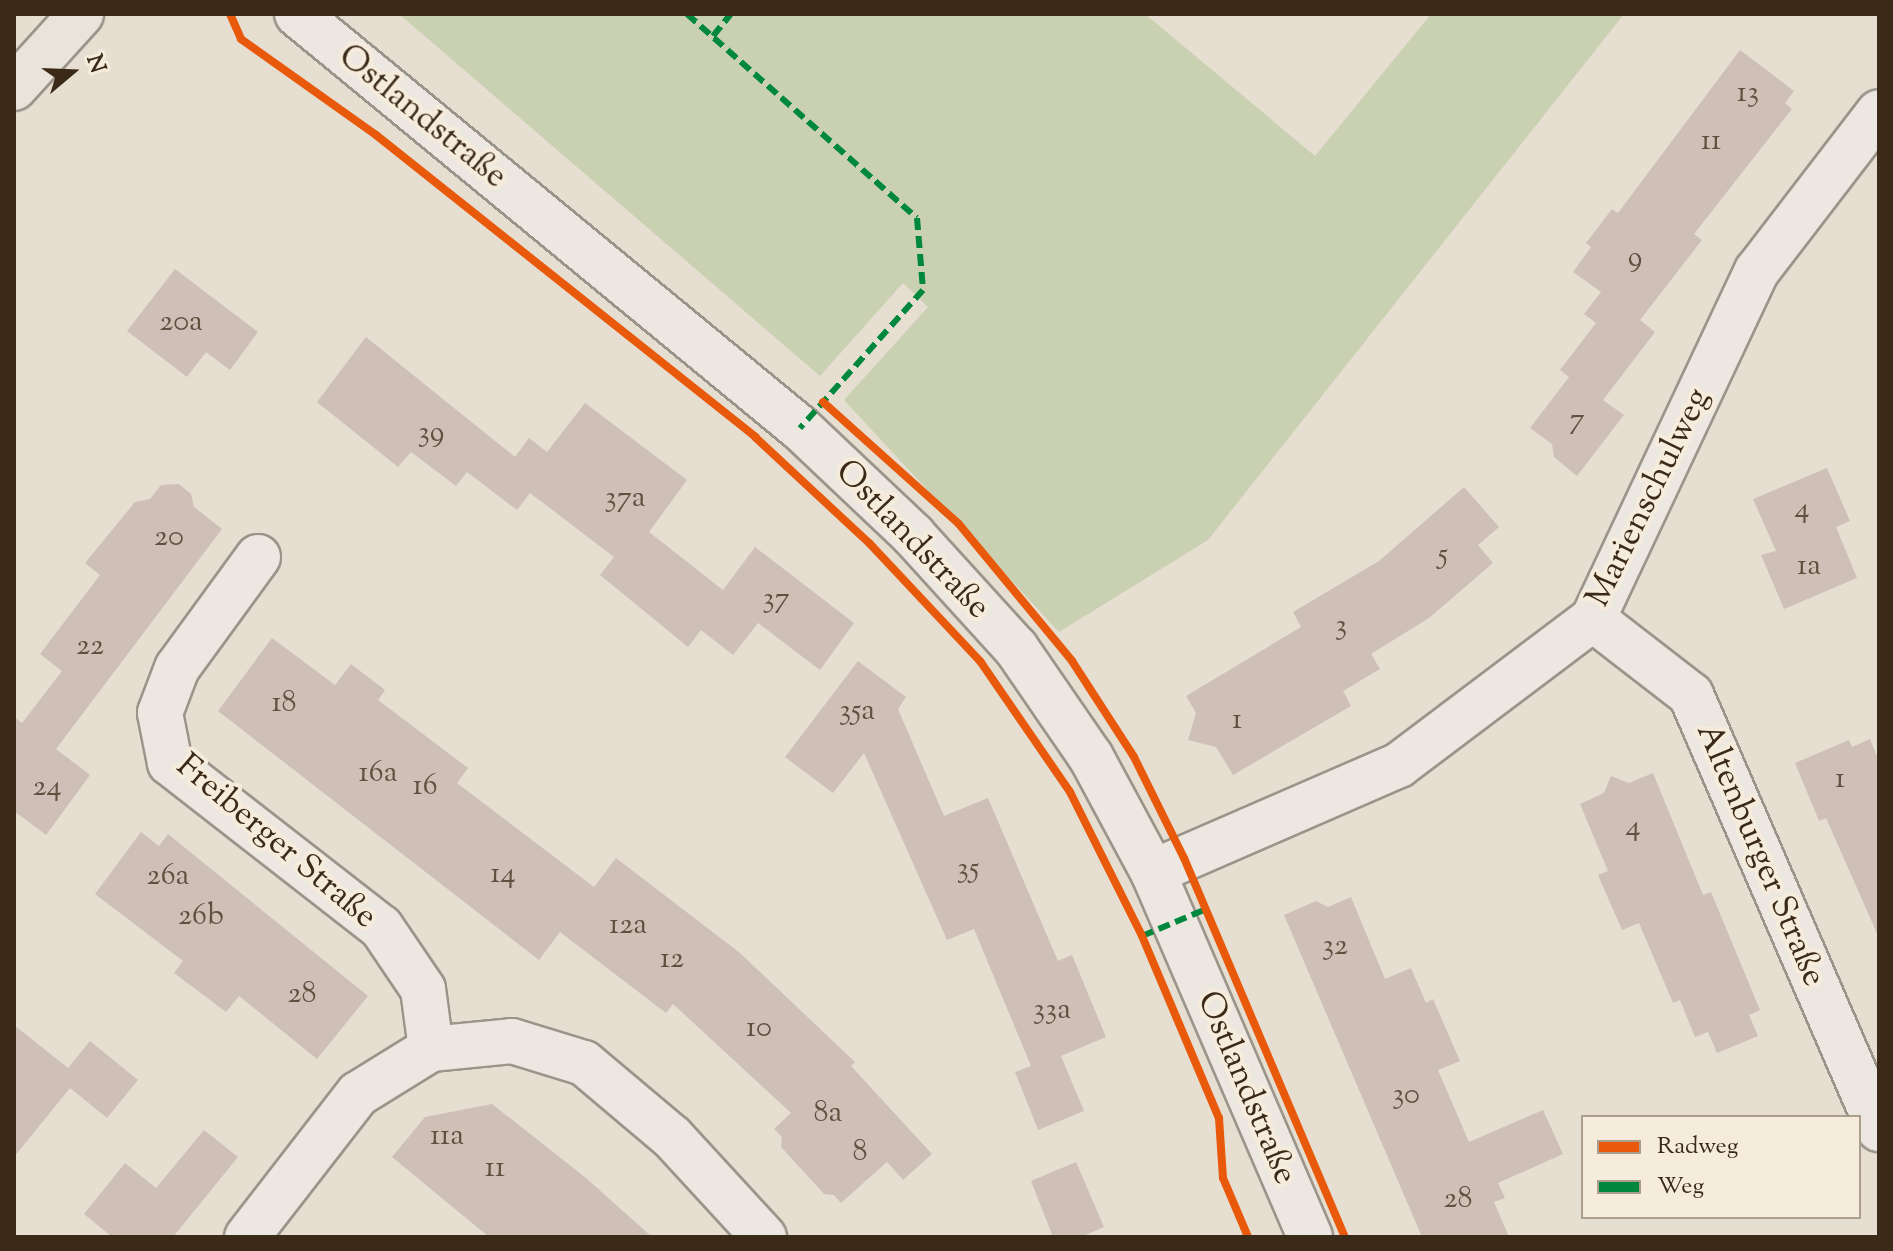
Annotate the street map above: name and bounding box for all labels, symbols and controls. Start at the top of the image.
north arrow [32,32,112,112]
street label: Ostlandstraße [329,37,515,197]
text: N [77,51,113,78]
house number: 13 [1737,76,1759,112]
house number: 11 [1701,124,1721,160]
house number: 9 [1628,241,1642,277]
house number: 20a [159,305,203,341]
street label: Marienschulweg [1578,382,1720,614]
house number: 7 [1569,403,1585,439]
house number: 39 [418,416,444,452]
street label: Ostlandstraße [826,452,998,628]
house number: 37a [605,481,645,517]
house number: 4 [1794,492,1810,528]
house number: 20 [154,520,184,556]
house number: 5 [1438,538,1448,574]
house number: 1a [1797,549,1821,585]
house number: 37 [762,582,790,618]
house number: 3 [1335,609,1347,645]
house number: 22 [76,629,104,665]
house number: 18 [271,686,297,722]
house number: 35a [839,694,875,730]
house number: 1 [1232,703,1242,739]
street label: Altenburger Straße [1686,718,1834,992]
street label: Freiberger Straße [167,746,385,938]
house number: 16a [359,756,397,792]
house number: 1 [1835,762,1845,798]
house number: 16 [412,769,438,805]
house number: 24 [32,770,62,806]
house number: 4 [1625,810,1641,846]
house number: 35 [957,852,979,888]
house number: 14 [490,857,516,893]
house number: 26a [147,859,189,895]
house number: 26b [178,899,224,935]
house number: 12a [609,908,647,944]
house number: 32 [1322,929,1348,965]
house number: 12 [660,942,684,978]
house number: 28 [287,977,317,1013]
street label: Ostlandstraße [1187,986,1305,1190]
house number: 33a [1033,993,1071,1029]
house number: 10 [746,1011,772,1047]
house number: 30 [1392,1078,1420,1114]
house number: 8a [814,1096,842,1132]
legend [1581,1115,1861,1219]
house number: 11a [430,1119,464,1155]
text: Radweg [1657,1130,1738,1164]
house number: 8 [853,1135,867,1171]
house number: 11 [485,1151,505,1187]
text: Weg [1657,1170,1704,1204]
house number: 28 [1443,1182,1473,1218]

